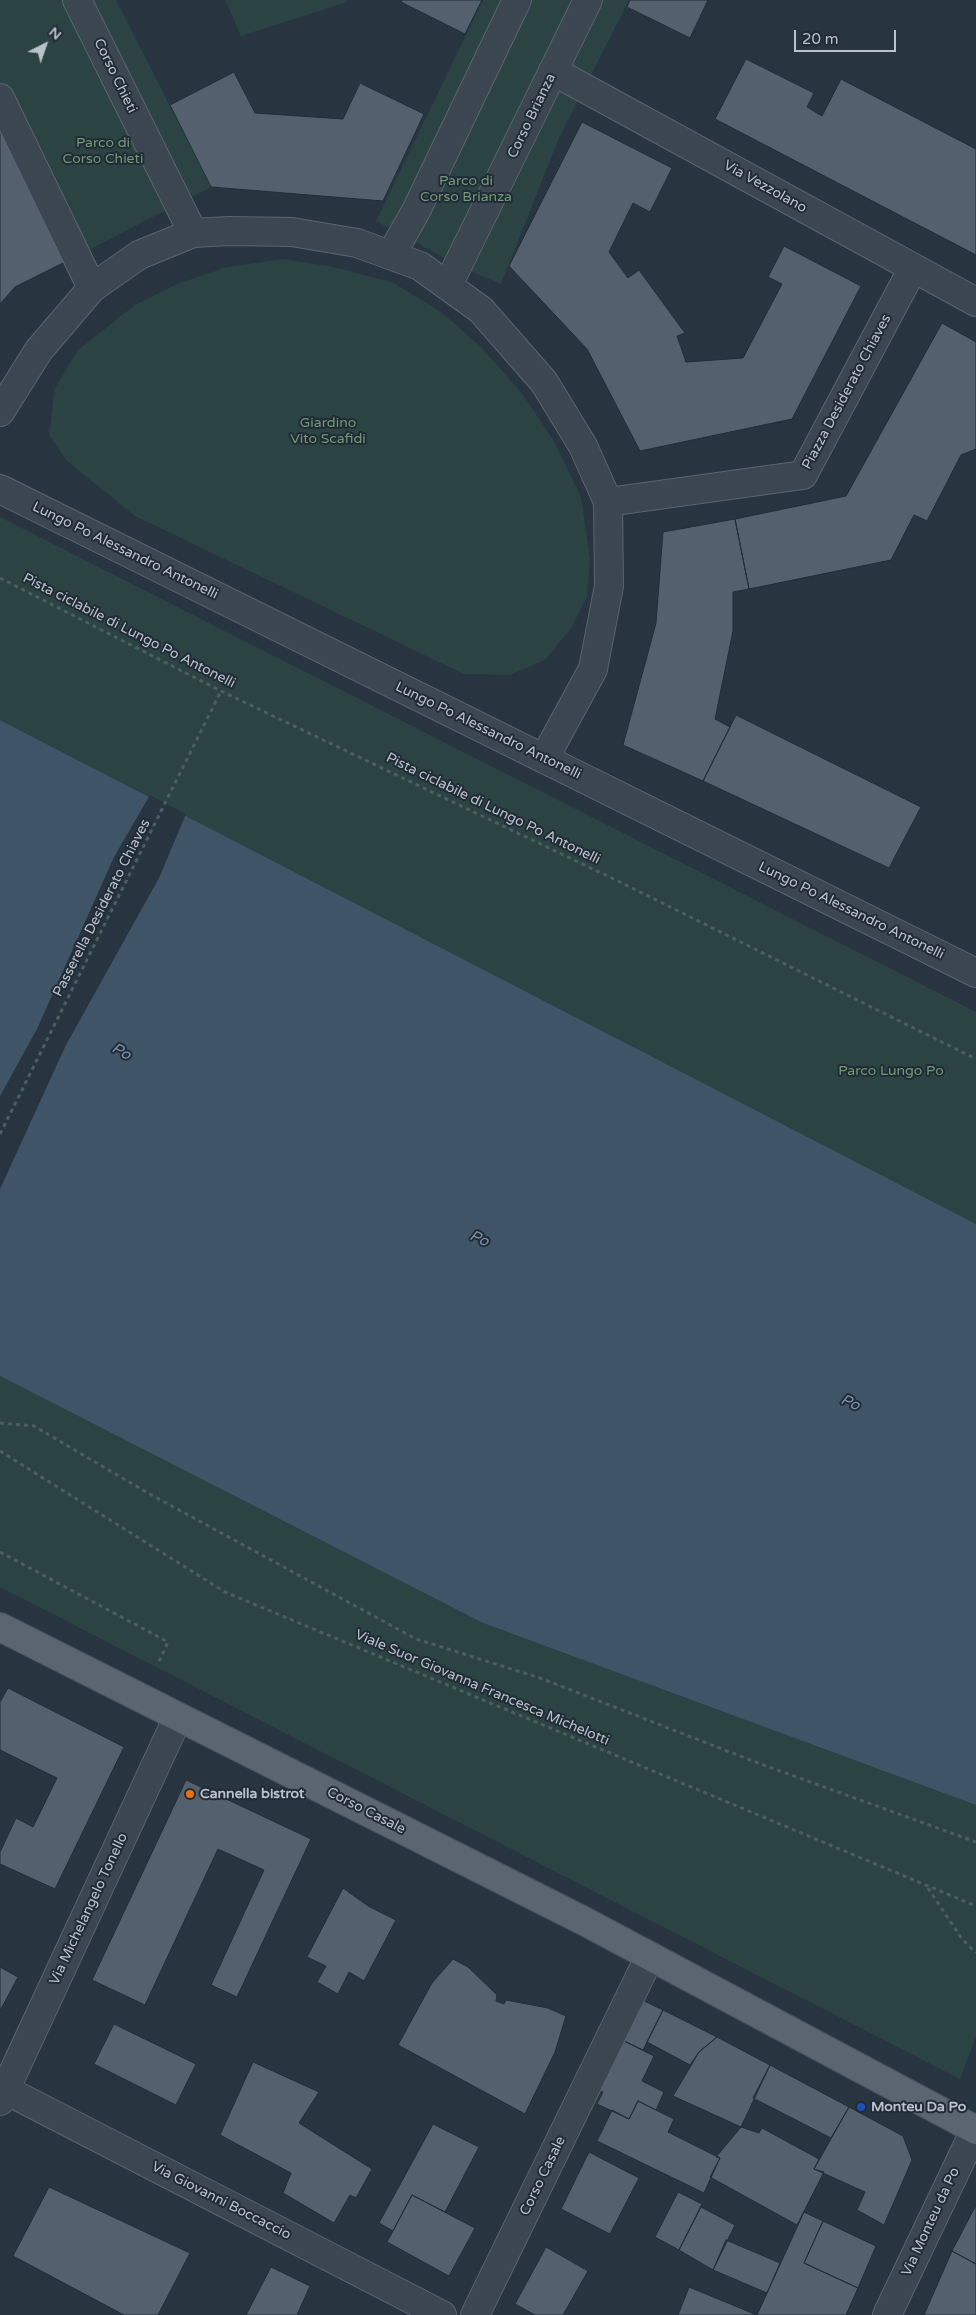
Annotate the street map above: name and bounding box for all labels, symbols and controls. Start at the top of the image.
north arrow [20,20,70,70]
scale bar [796,20,898,52]
text: N [45,23,65,43]
text: 20 m [802,30,839,48]
street label: Corso Chieti [90,36,140,116]
street label: Corso Brianza [504,71,560,161]
park label: Parco di Corso Chieti [63,135,143,168]
street label: Via Vezzolano [721,157,809,217]
park label: Parco di Corso Brianza [420,173,512,206]
street label: Piazza Desiderato Chiaves [799,312,895,472]
park label: Giardino Vito Scafidi [290,415,366,448]
street label: Lungo Po Alessandro Antonelli [29,499,221,603]
street label: Pista ciclabile di Lungo Po Antonelli [20,570,238,692]
street label: Lungo Po Alessandro Antonelli [392,679,584,783]
street label: Pista ciclabile di Lungo Po Antonelli [383,750,603,868]
street label: Passerella Desiderato Chiaves [50,816,154,1000]
street label: Lungo Po Alessandro Antonelli [755,859,947,963]
water label: Po [108,1040,134,1064]
park label: Parco Lungo Po [838,1063,944,1079]
water label: Po [467,1227,491,1251]
water label: Po [838,1391,862,1415]
street label: Viale Suor Giovanna Francesca Michelotti [352,1627,612,1749]
street label: Corso Casale [324,1784,408,1838]
place label: Cannella bistrot [200,1786,304,1802]
marker: Cannella bistrot [184,1788,196,1800]
street label: Via Michelangelo Tonello [46,1830,132,1988]
place label: Monteu Da Po [871,2099,966,2115]
marker: Monteu Da Po [855,2101,867,2113]
street label: Corso Casale [517,2134,569,2218]
street label: Via Giovanni Boccaccio [148,2159,294,2243]
street label: Via Monteu da Po [898,2165,964,2279]

